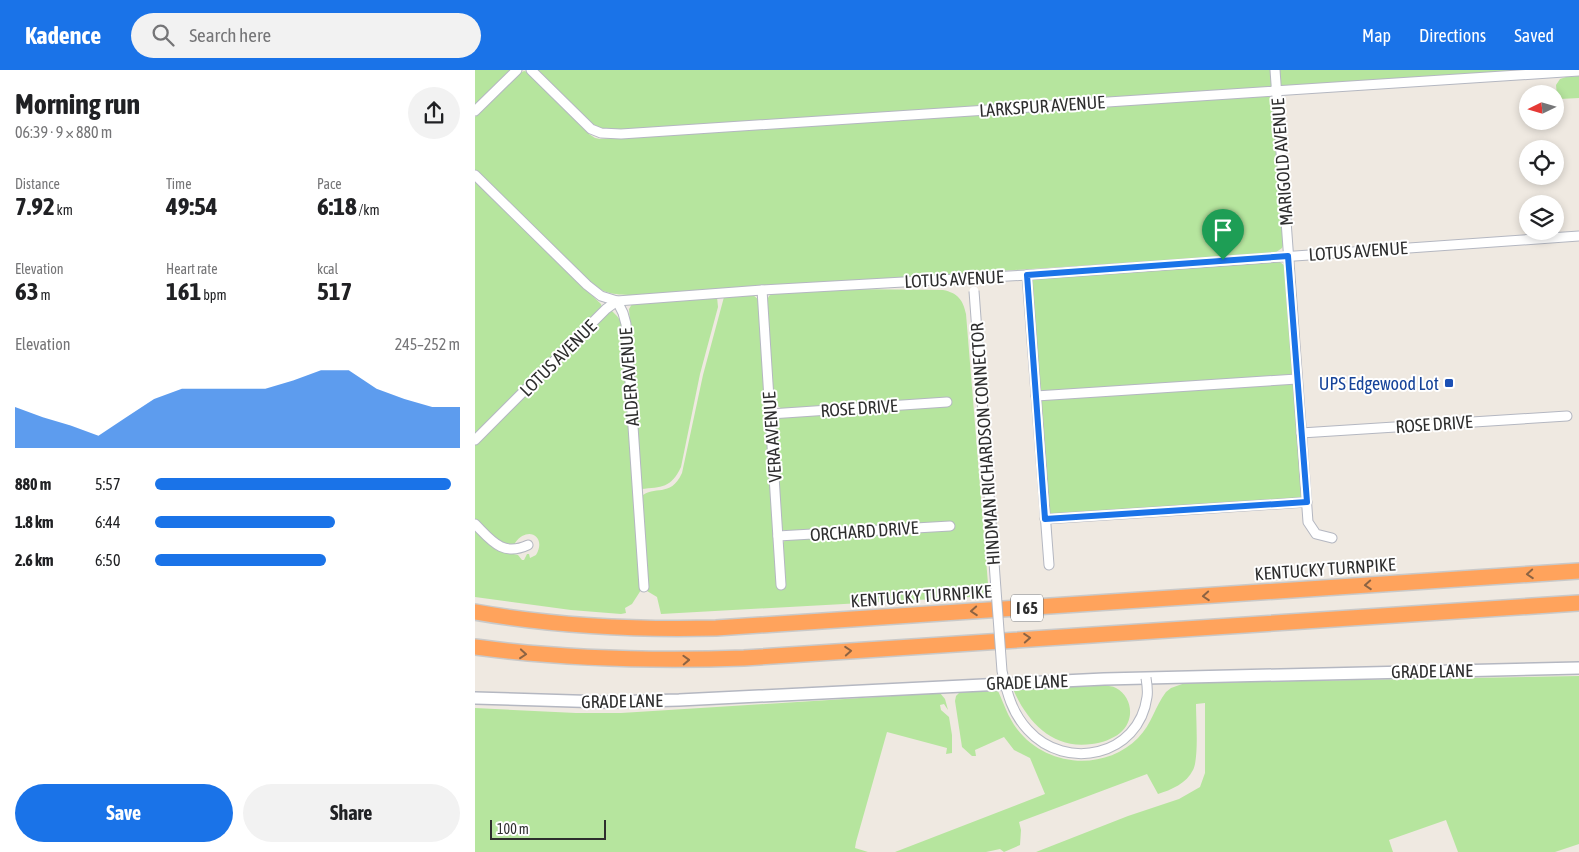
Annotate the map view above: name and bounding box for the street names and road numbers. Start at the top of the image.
street label: LARKSPUR AVENUE [978,91,1106,121]
street label: MARIGOLD AVENUE [1267,97,1297,227]
street label: LOTUS AVENUE [1308,237,1409,265]
street label: LOTUS AVENUE [904,266,1004,292]
street label: LOTUS AVENUE [516,315,601,400]
street label: HINDMAN RICHARDSON CONNECTOR [966,322,1004,566]
street label: ALDER AVENUE [615,327,643,427]
street label: VERA AVENUE [758,391,786,483]
street label: ROSE DRIVE [820,395,899,421]
street label: ROSE DRIVE [1395,411,1474,437]
street label: ORCHARD DRIVE [809,517,919,545]
street label: KENTUCKY TURNPIKE [1254,554,1396,584]
street label: KENTUCKY TURNPIKE [850,581,992,611]
road number: I 65 [1011,594,1043,622]
street label: GRADE LANE [1391,660,1473,682]
street label: GRADE LANE [986,670,1068,694]
street label: GRADE LANE [581,690,663,712]

